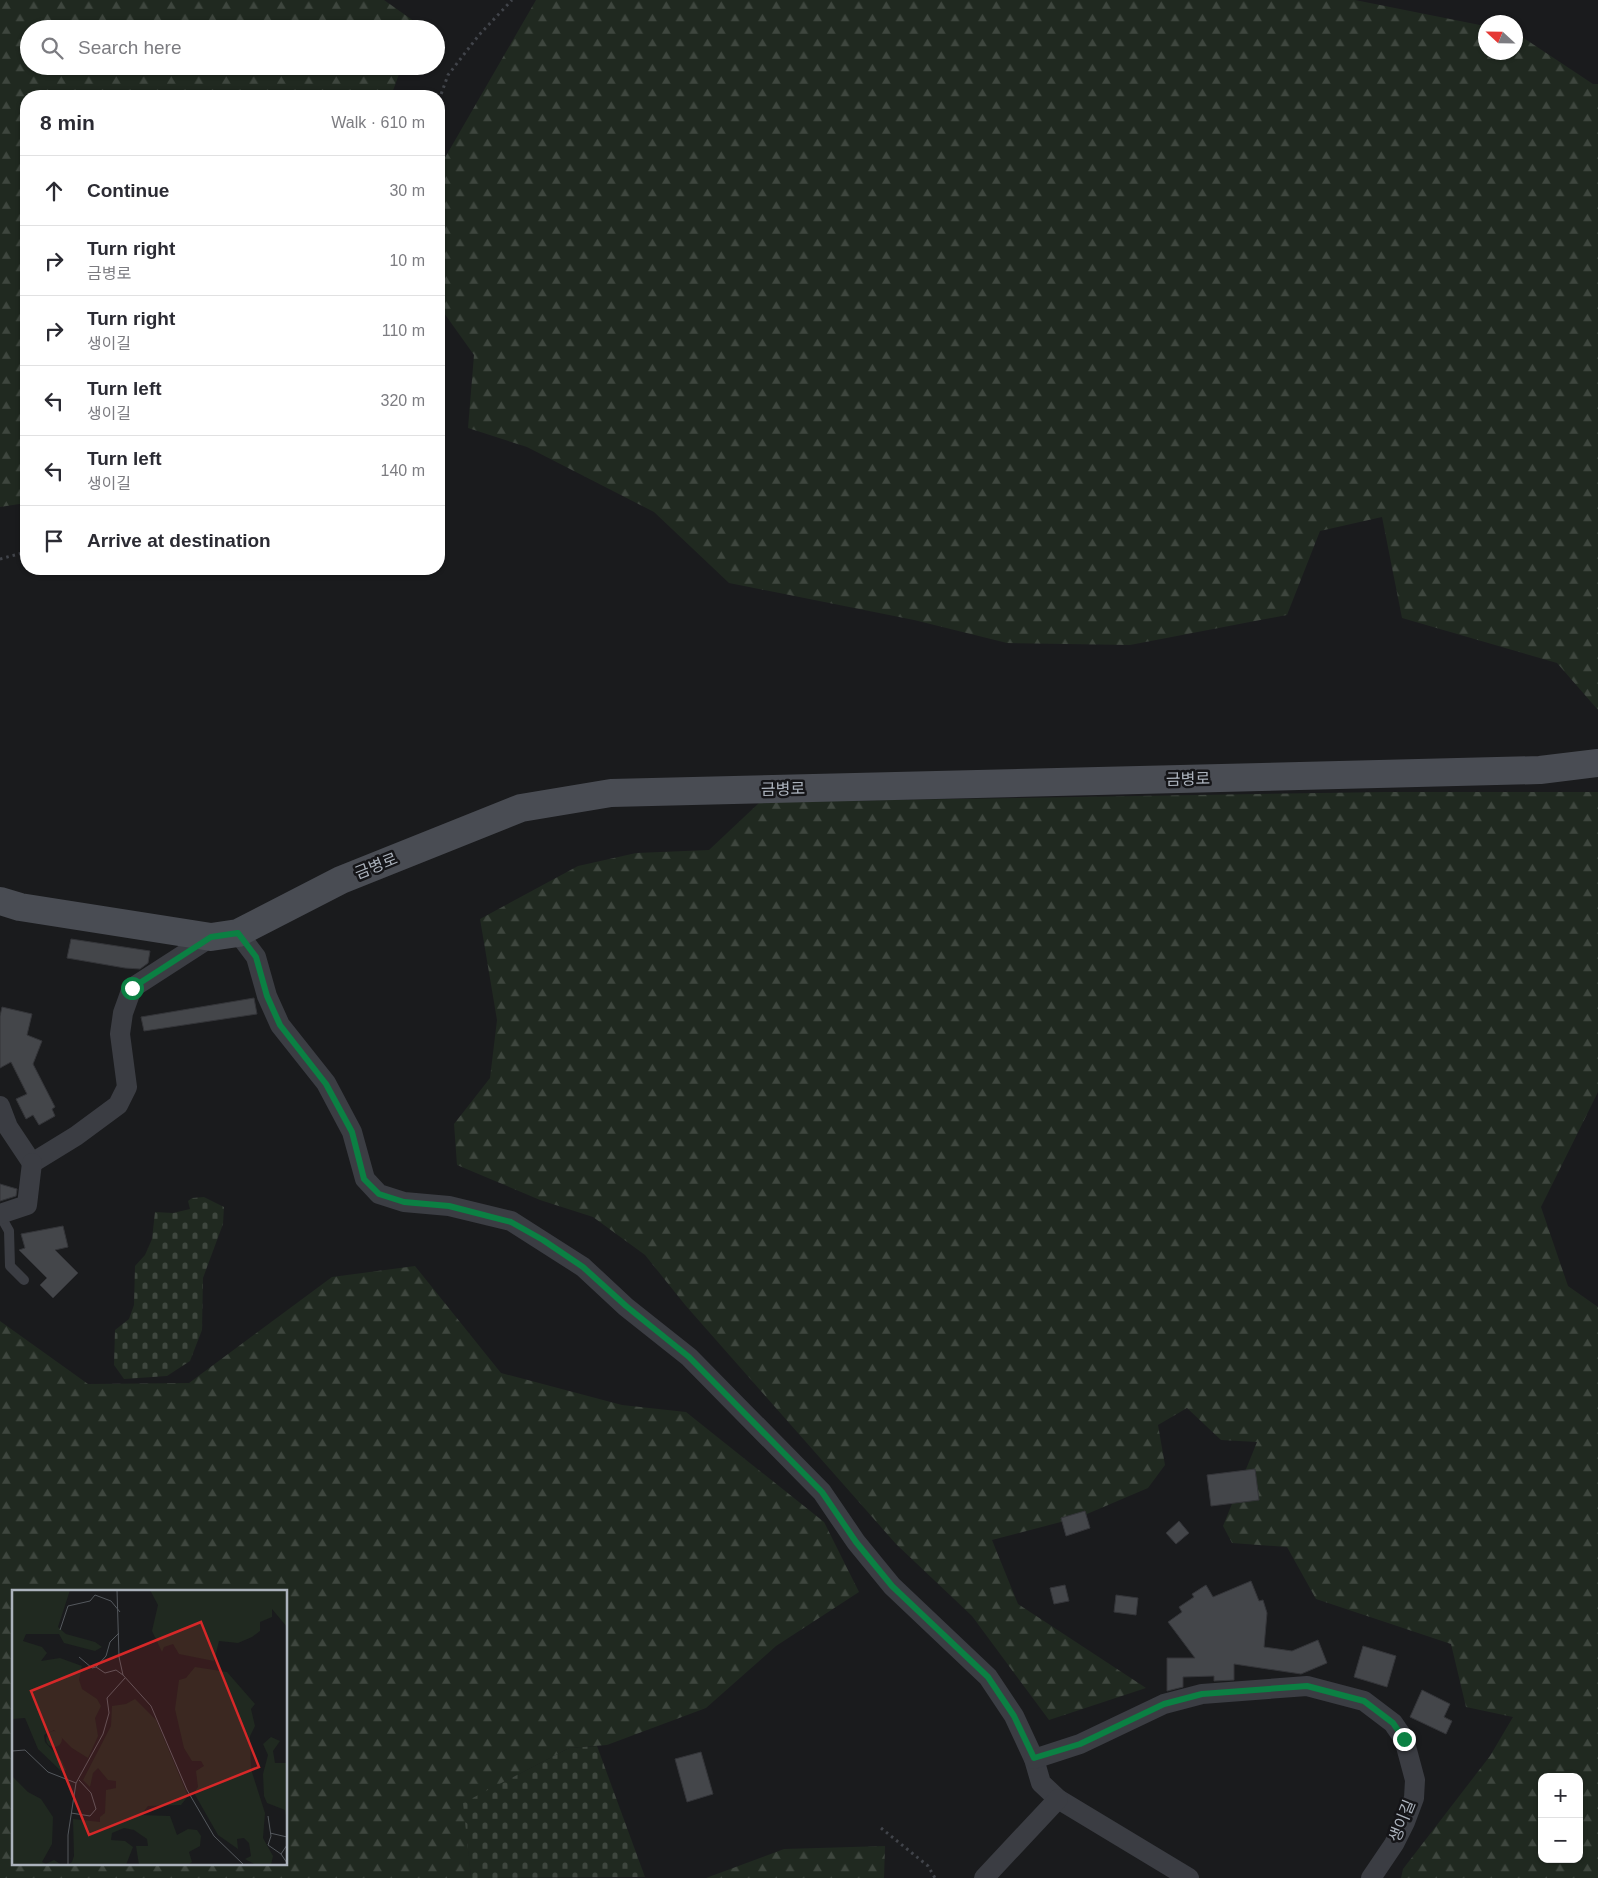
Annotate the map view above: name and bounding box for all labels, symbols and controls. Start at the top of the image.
north arrow [1478,15,1523,60]
search box [20,20,445,75]
icon: search [38,34,66,62]
text: Search here [78,37,182,58]
text: 8 min [40,111,95,134]
text: Walk · 610 m [331,114,425,131]
icon: ahead [40,177,68,205]
text: Continue [87,180,169,201]
text: 30 m [389,182,425,199]
text: Turn right [87,238,175,259]
icon: right [40,247,68,275]
text: 10 m [389,252,425,269]
text: 금병로 [87,265,131,282]
text: Turn right [87,308,175,329]
icon: right [40,317,68,345]
text: 110 m [382,322,425,339]
text: 생이길 [87,335,131,352]
text: Turn left [87,378,162,399]
icon: left [40,387,68,415]
text: 320 m [381,392,425,409]
text: 생이길 [87,405,131,422]
text: Turn left [87,448,162,469]
icon: left [40,457,68,485]
text: 140 m [381,462,425,479]
text: 생이길 [87,475,131,492]
icon: arrive [40,527,68,555]
text: Arrive at destination [87,530,271,551]
street label: 금병로 [1166,770,1210,788]
street label: 금병로 [761,780,805,798]
street label: 금병로 [352,850,400,882]
route start [121,977,144,1000]
inset map [12,1590,288,1866]
route end [1393,1728,1416,1751]
map controls [1538,1773,1583,1863]
button: + [1538,1773,1583,1818]
street label: 생이길 [1386,1797,1418,1845]
button: − [1538,1818,1583,1863]

